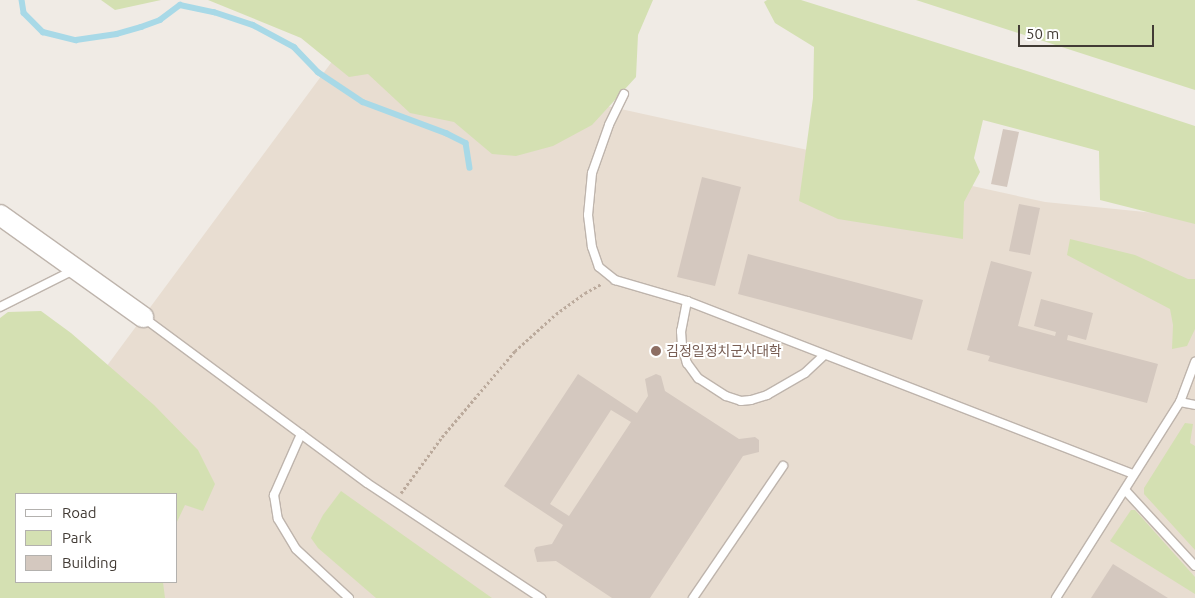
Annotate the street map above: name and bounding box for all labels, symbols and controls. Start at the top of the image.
scale bar [1020,15,1156,47]
text: 50 m [1026,25,1059,42]
place label: 김정일정치군사대학 [666,343,782,359]
marker: 김정일정치군사대학 [650,345,662,357]
legend [15,493,178,583]
text: Road [62,504,97,521]
text: Park [62,529,92,546]
text: Building [62,554,117,571]

